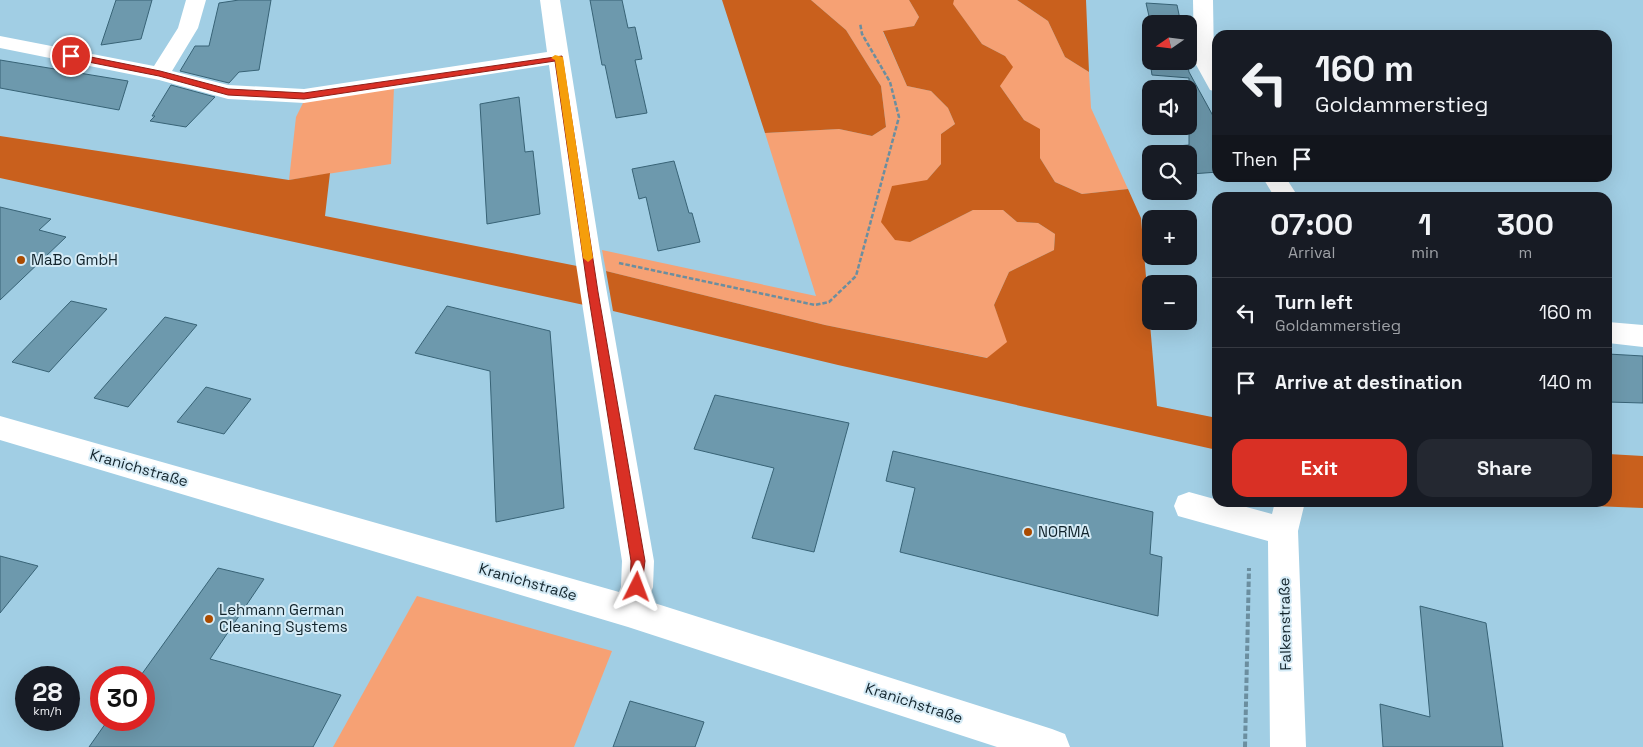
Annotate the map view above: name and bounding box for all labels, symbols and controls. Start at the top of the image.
north arrow [1142,15,1198,70]
map controls [1142,15,1197,330]
pin [50,35,92,77]
icon: arrive [57,42,85,70]
text: 160 m [1315,47,1414,91]
icon: left [1232,50,1297,115]
button: sound [1142,80,1197,135]
text: Goldammerstieg [1315,90,1488,118]
button: search [1142,145,1197,200]
icon: arrive [1288,145,1316,173]
text: Then [1232,147,1278,172]
text: 07:00 [1270,205,1353,244]
text: 1 [1418,205,1432,244]
text: 300 [1497,205,1554,244]
button: + [1142,210,1197,265]
text: Arrival [1288,242,1335,263]
text: min [1411,242,1439,263]
text: m [1519,242,1532,263]
place label: MaBo GmbH [31,250,118,269]
marker: MaBo GmbH [15,254,27,266]
button: − [1142,275,1197,330]
text: Turn left [1275,290,1353,315]
icon: left [1232,299,1260,327]
text: 160 m [1539,300,1592,325]
text: Goldammerstieg [1275,315,1401,336]
icon: arrive [1232,369,1260,397]
text: Arrive at destination [1275,370,1463,395]
text: 140 m [1539,370,1592,395]
button: Exit [1232,439,1407,497]
button: Share [1417,439,1592,497]
street label: Kranichstraße [88,444,190,491]
place label: NORMA [1038,522,1090,541]
marker: NORMA [1022,526,1034,538]
street label: Kranichstraße [477,558,579,605]
position arrow [610,560,662,612]
street label: Falkenstraße [1274,577,1295,671]
place label: Lehmann German Cleaning Systems [219,600,348,636]
marker: Lehmann German Cleaning Systems [203,613,215,625]
speed limit sign: 30 [90,666,155,731]
text: 28 [33,676,62,708]
street label: Kranichstraße [863,678,965,727]
text: km/h [33,703,62,719]

